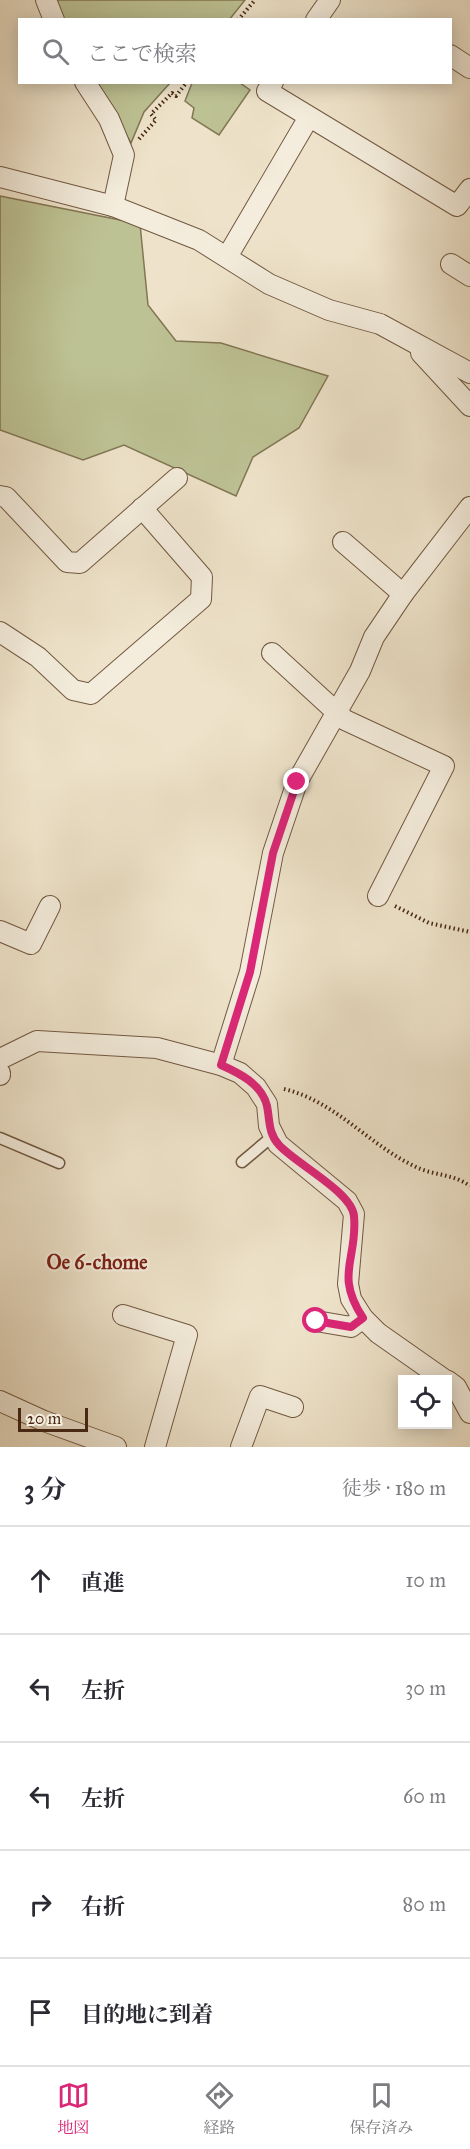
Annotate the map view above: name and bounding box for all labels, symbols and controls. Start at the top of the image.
search box [18,18,452,84]
icon: search [39,35,72,68]
text: ここで検索 [87,40,197,67]
route end [283,768,309,794]
district label: Oe 6-chome [46,1250,148,1274]
route start [302,1307,328,1333]
map controls [398,1375,452,1429]
button: locate [398,1375,452,1429]
scale bar [18,1405,88,1432]
text: 20 m [27,1409,61,1428]
text: 3 分 [24,1473,66,1505]
text: 徒歩 · 180 m [342,1476,446,1500]
icon: ahead [24,1564,57,1597]
text: 10 m [405,1568,446,1592]
text: 直進 [81,1569,125,1596]
icon: left [24,1672,57,1705]
text: 30 m [405,1676,446,1700]
text: 左折 [81,1677,125,1704]
icon: left [24,1780,57,1813]
text: 60 m [403,1784,446,1808]
text: 左折 [81,1785,125,1812]
icon: right [24,1888,57,1921]
text: 80 m [403,1892,446,1916]
text: 右折 [81,1893,125,1920]
icon: arrive [24,1996,57,2029]
text: 目的地に到着 [81,2001,213,2028]
tab: 地図 [57,2079,90,2138]
tab: 経路 [203,2079,236,2138]
tab: 保存済み [349,2079,413,2138]

